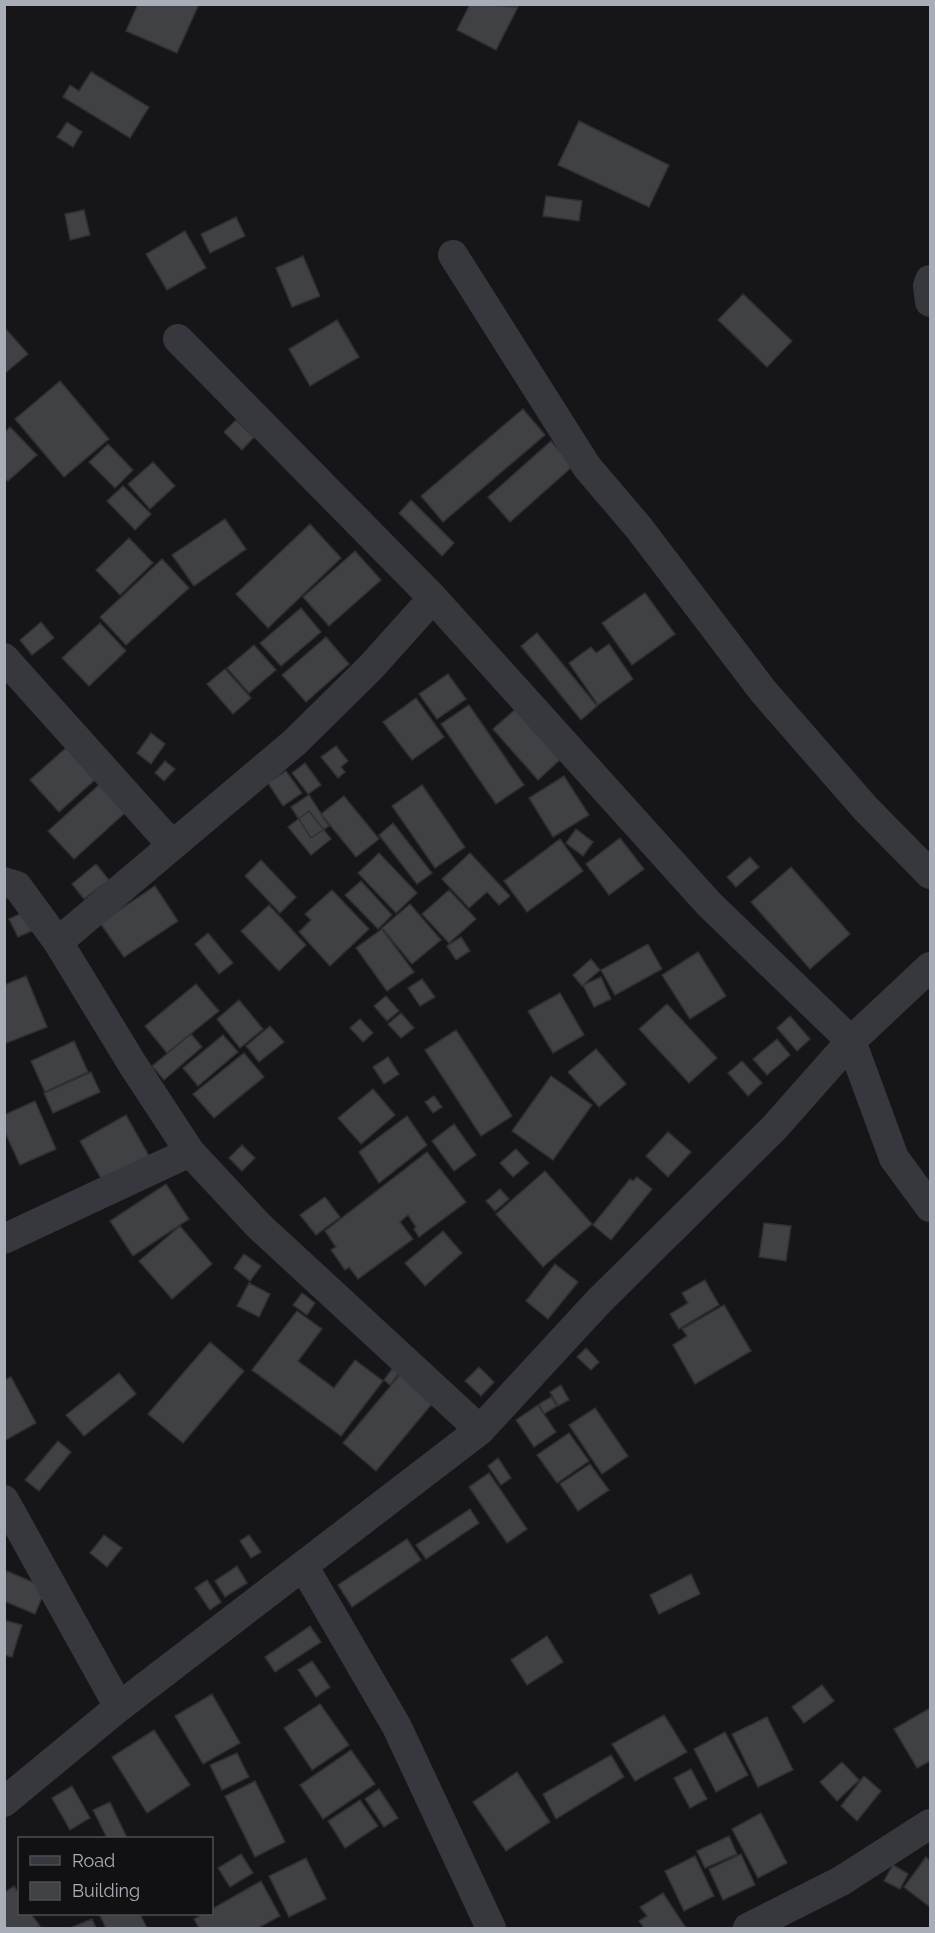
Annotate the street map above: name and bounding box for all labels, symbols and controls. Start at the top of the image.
legend [18,1837,213,1915]
text: Road [72,1850,115,1871]
text: Building [72,1880,140,1901]

